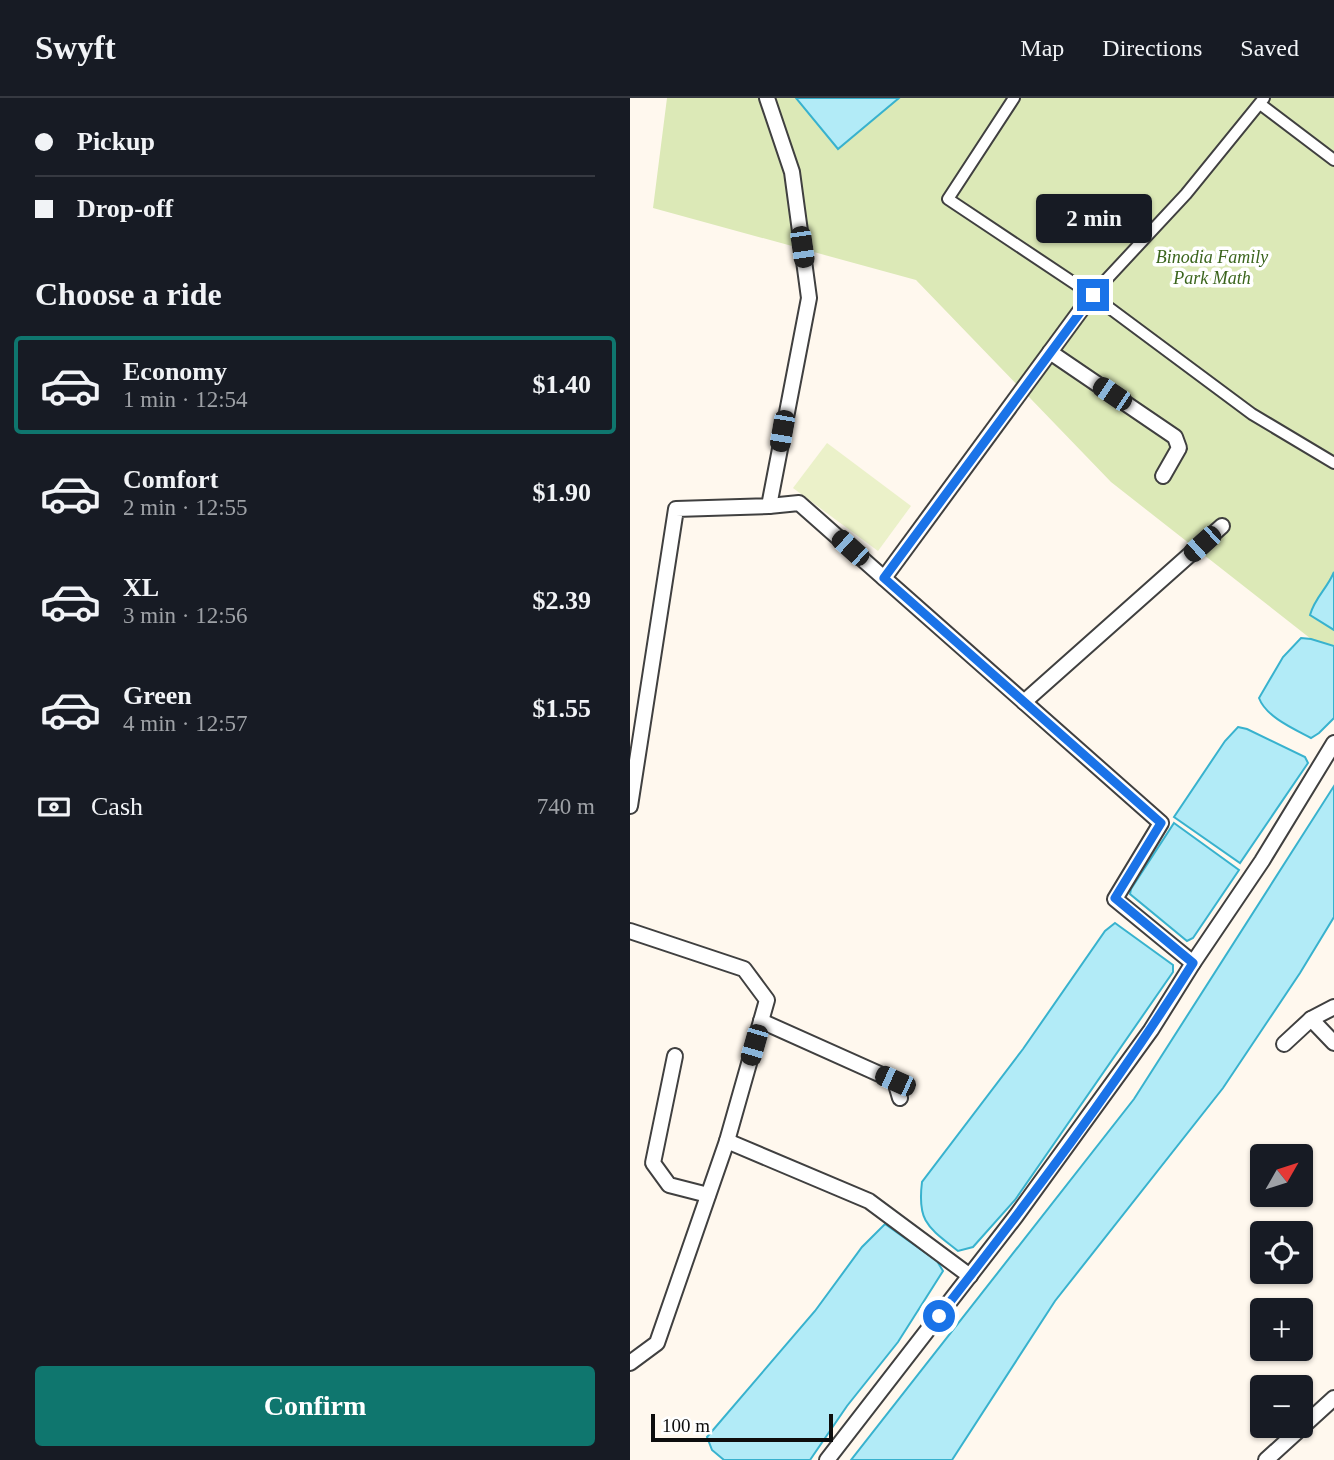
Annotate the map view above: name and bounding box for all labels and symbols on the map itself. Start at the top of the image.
callout: 2 min [1035,194,1151,242]
car [789,225,816,269]
park label: Binodia Family Park Math [1156,247,1268,288]
route end [1077,279,1109,311]
car [1089,374,1136,414]
car [769,408,796,454]
car [1180,522,1225,566]
car [828,526,873,570]
car [739,1022,770,1068]
car [872,1063,919,1099]
north arrow [1250,1144,1312,1208]
route start [923,1300,955,1332]
scale bar [651,1411,833,1443]

